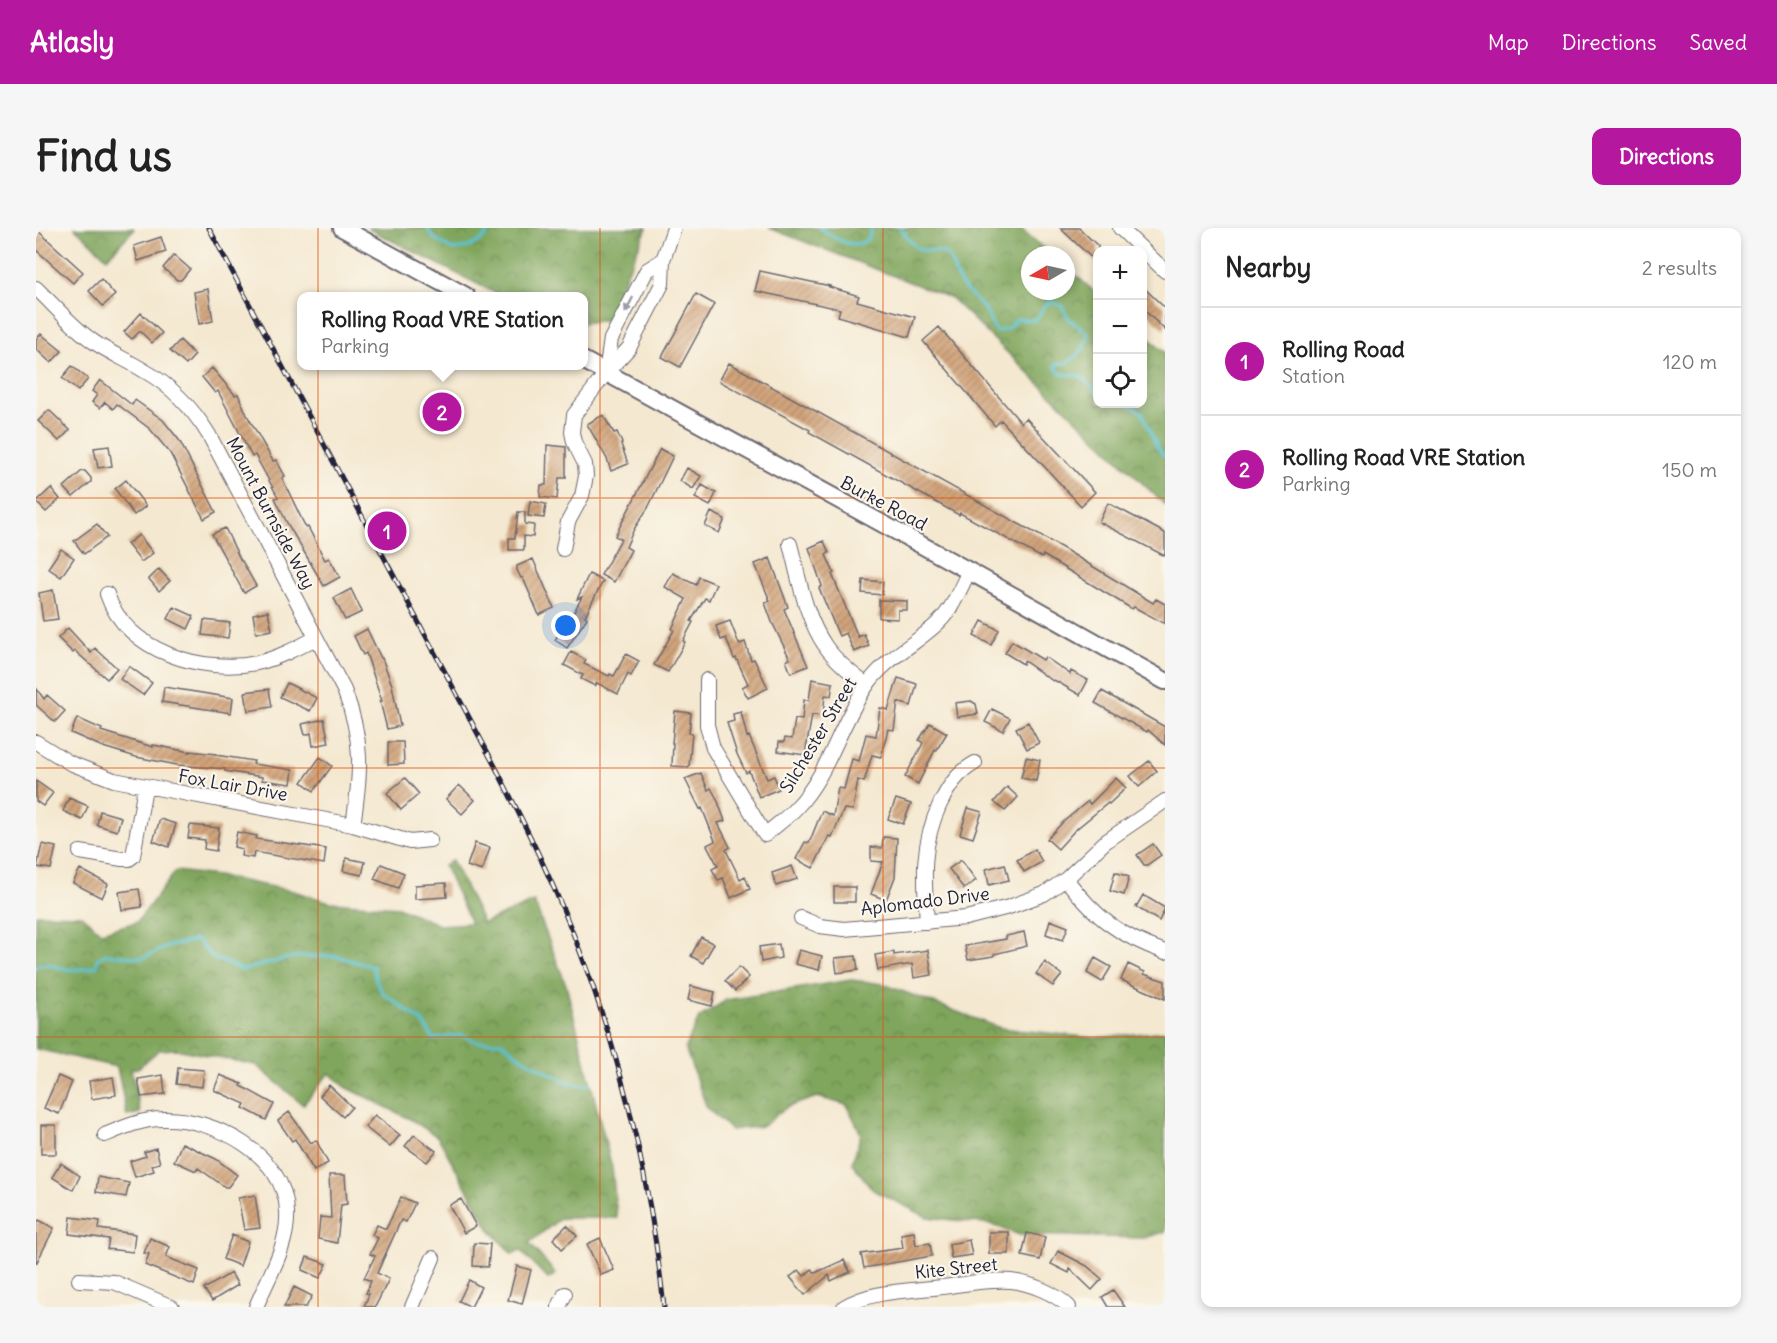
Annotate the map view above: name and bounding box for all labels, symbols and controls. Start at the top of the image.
text: Atlasly [30,24,114,60]
text: Map [1488,29,1529,56]
text: Directions [1562,29,1656,56]
text: Saved [1689,29,1747,56]
button: Directions [1592,128,1741,185]
text: Find us [36,130,172,182]
north arrow [1021,246,1075,300]
map controls [1093,246,1147,408]
button: + [1093,246,1147,300]
text: Nearby [1225,251,1311,284]
text: 2 results [1642,255,1717,280]
popup [297,292,588,370]
one-way arrow [624,296,634,313]
button: − [1093,300,1147,354]
text: Rolling Road VRE Station [321,305,564,333]
text: Parking [321,333,389,358]
text: Rolling Road [1282,335,1405,363]
text: 1 [1241,349,1248,374]
text: 120 m [1663,349,1717,374]
button: locate [1093,354,1147,408]
text: Station [1282,363,1345,388]
pin: 2 [422,390,462,435]
street label: Mount Burnside Way [221,433,321,593]
text: Rolling Road VRE Station [1282,443,1525,471]
text: 2 [1239,457,1250,482]
text: 150 m [1662,457,1717,482]
street label: Burke Road [837,471,932,536]
text: Parking [1282,471,1351,496]
pin: 1 [368,508,406,554]
your location [551,611,580,640]
street label: Silchester Street [774,673,862,797]
street label: Fox Lair Drive [177,764,289,806]
street label: Aplomado Drive [859,882,991,920]
street label: Kite Street [913,1252,999,1284]

